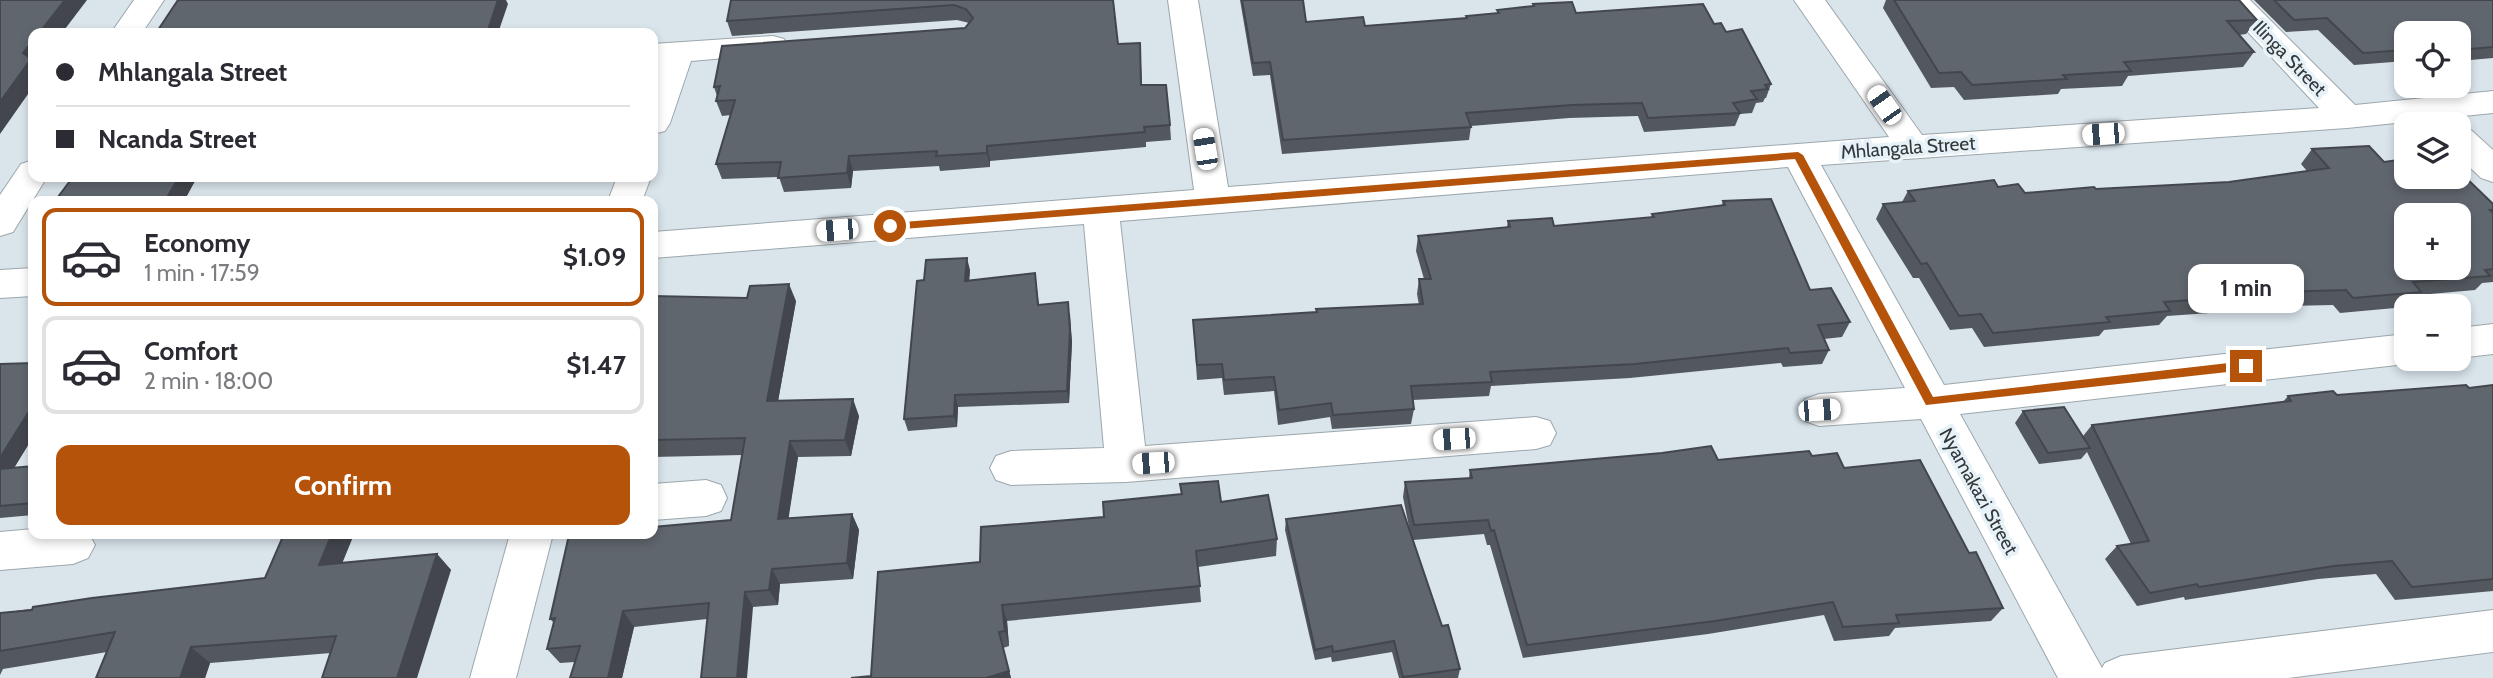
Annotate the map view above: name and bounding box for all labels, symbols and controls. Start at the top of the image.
street label: Ilinga Street [2248,16,2331,101]
map controls [2394,21,2471,371]
button: locate [2394,21,2471,98]
text: Mhlangala Street [98,56,287,88]
car [1864,82,1905,128]
button: layers [2394,112,2471,189]
car [2082,122,2125,146]
text: Ncanda Street [98,123,257,155]
car [1192,127,1219,171]
street label: Mhlangala Street [1840,131,1977,164]
button: + [2394,203,2471,280]
route start [874,210,906,242]
car [816,218,859,242]
icon: car [60,226,123,289]
text: Economy [144,227,250,259]
text: $1.09 [563,241,626,273]
text: 1 min · 17:59 [144,259,260,287]
callout: 1 min [2188,264,2304,314]
text: 1 min [2220,274,2272,302]
button: − [2394,294,2471,371]
icon: car [60,334,123,397]
text: Comfort [144,335,238,367]
text: $1.47 [566,349,626,381]
route end [2230,350,2262,382]
text: 2 min · 18:00 [144,367,273,395]
car [1798,398,1841,422]
street label: Nyamakazi Street [1934,424,2023,559]
car [1433,427,1476,451]
button: Confirm [56,445,630,525]
car [1132,451,1175,475]

